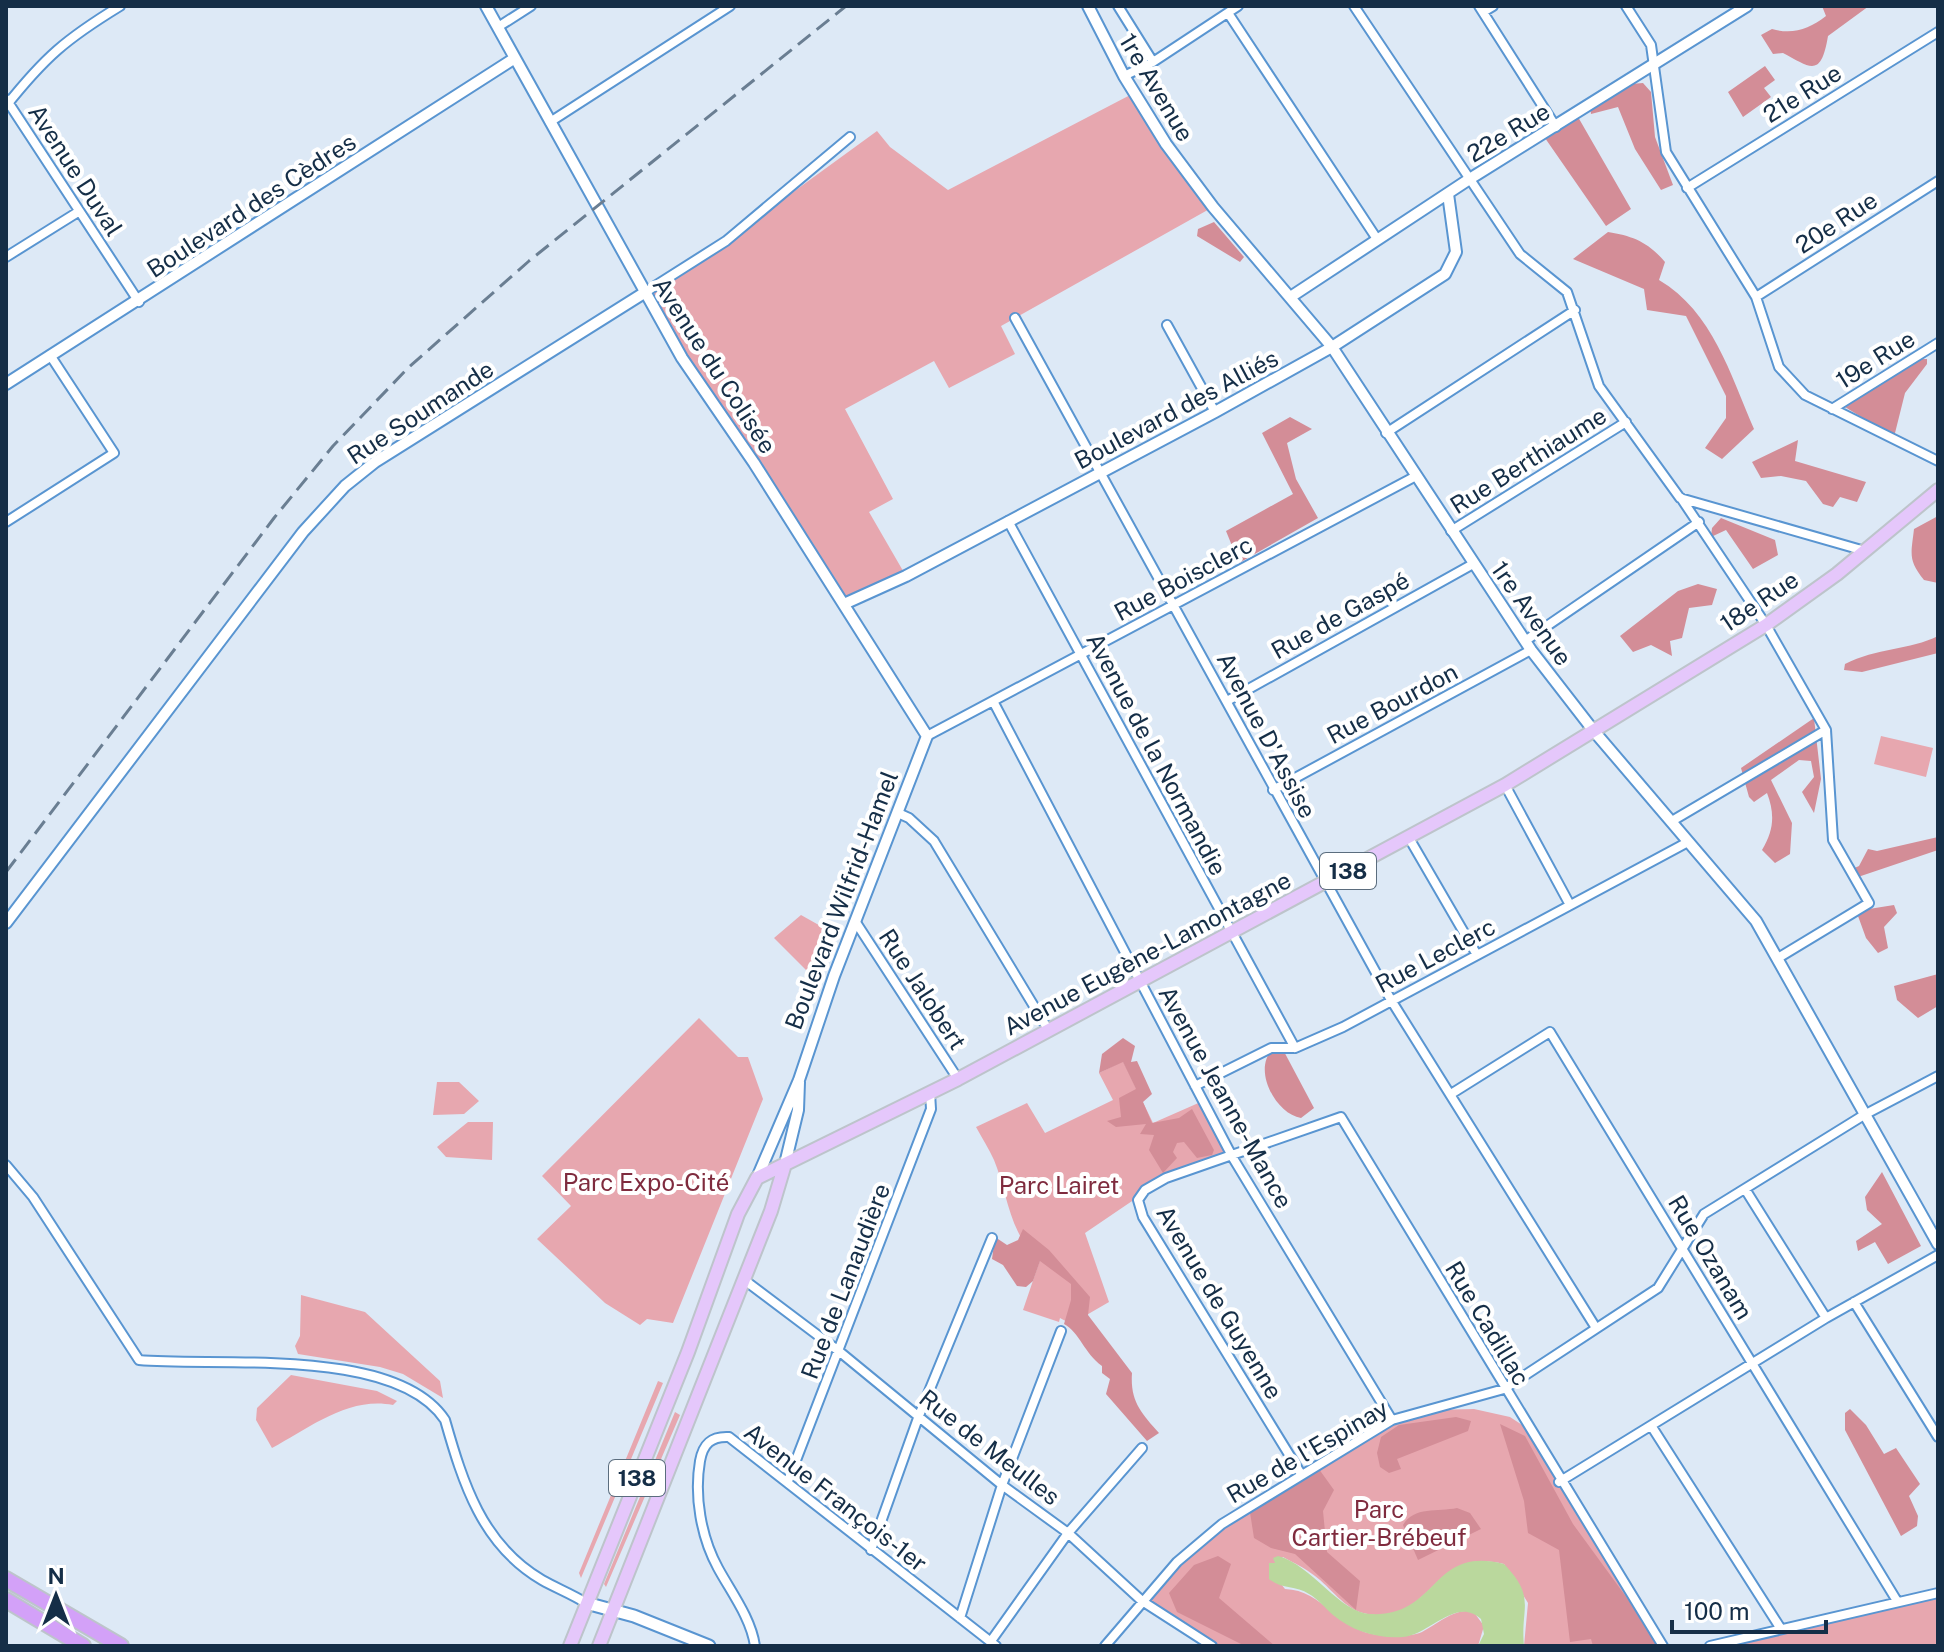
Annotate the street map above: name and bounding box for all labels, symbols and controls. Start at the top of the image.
street label: 1re Avenue [1114,28,1200,146]
street label: 21e Rue [1758,58,1846,128]
street label: 22e Rue [1462,96,1554,168]
street label: Avenue Duval [23,99,129,241]
street label: Boulevard des Cèdres [141,127,361,283]
street label: 20e Rue [1790,185,1882,259]
street label: Avenue du Colisée [648,272,782,458]
street label: 19e Rue [1830,324,1920,394]
street label: Boulevard des Alliés [1069,344,1283,474]
street label: Rue Soumande [342,354,498,470]
street label: Rue Berthiaume [1445,401,1611,519]
street label: Rue Boisclerc [1109,530,1257,626]
street label: 1re Avenue [1486,556,1578,670]
street label: 18e Rue [1715,565,1803,637]
street label: Rue de Gaspé [1266,566,1414,664]
street label: Avenue de la Normandie [1081,628,1233,880]
street label: Avenue D'Assise [1212,647,1322,823]
street label: Rue Bourdon [1322,657,1462,749]
street label: Boulevard Wilfrid-Hamel [779,767,903,1033]
road number: 138 [1320,853,1376,889]
street label: Avenue Eugène-Lamontagne [999,865,1295,1041]
street label: Rue Leclerc [1370,912,1500,998]
street label: Rue Jalobert [874,923,972,1055]
street label: Avenue Jeanne-Mance [1153,981,1299,1213]
park label: Parc Expo-Cité [563,1168,729,1196]
park label: Parc Lairet [999,1171,1119,1199]
street label: Rue de Lanaudière [795,1179,895,1383]
street label: Rue Ozanam [1663,1190,1759,1324]
street label: Avenue de Guyenne [1151,1200,1289,1404]
street label: Rue Cadillac [1440,1256,1536,1390]
street label: Rue de Meulles [914,1383,1066,1511]
street label: Rue de l'Espinay [1221,1393,1393,1508]
street label: Avenue François-1er [739,1417,933,1577]
road number: 138 [609,1460,665,1496]
park label: Parc Cartier-Brébeuf [1292,1495,1466,1551]
north arrow [16,1556,96,1636]
text: N [47,1563,65,1589]
scale bar [1672,1584,1826,1634]
text: 100 m [1684,1597,1750,1625]

